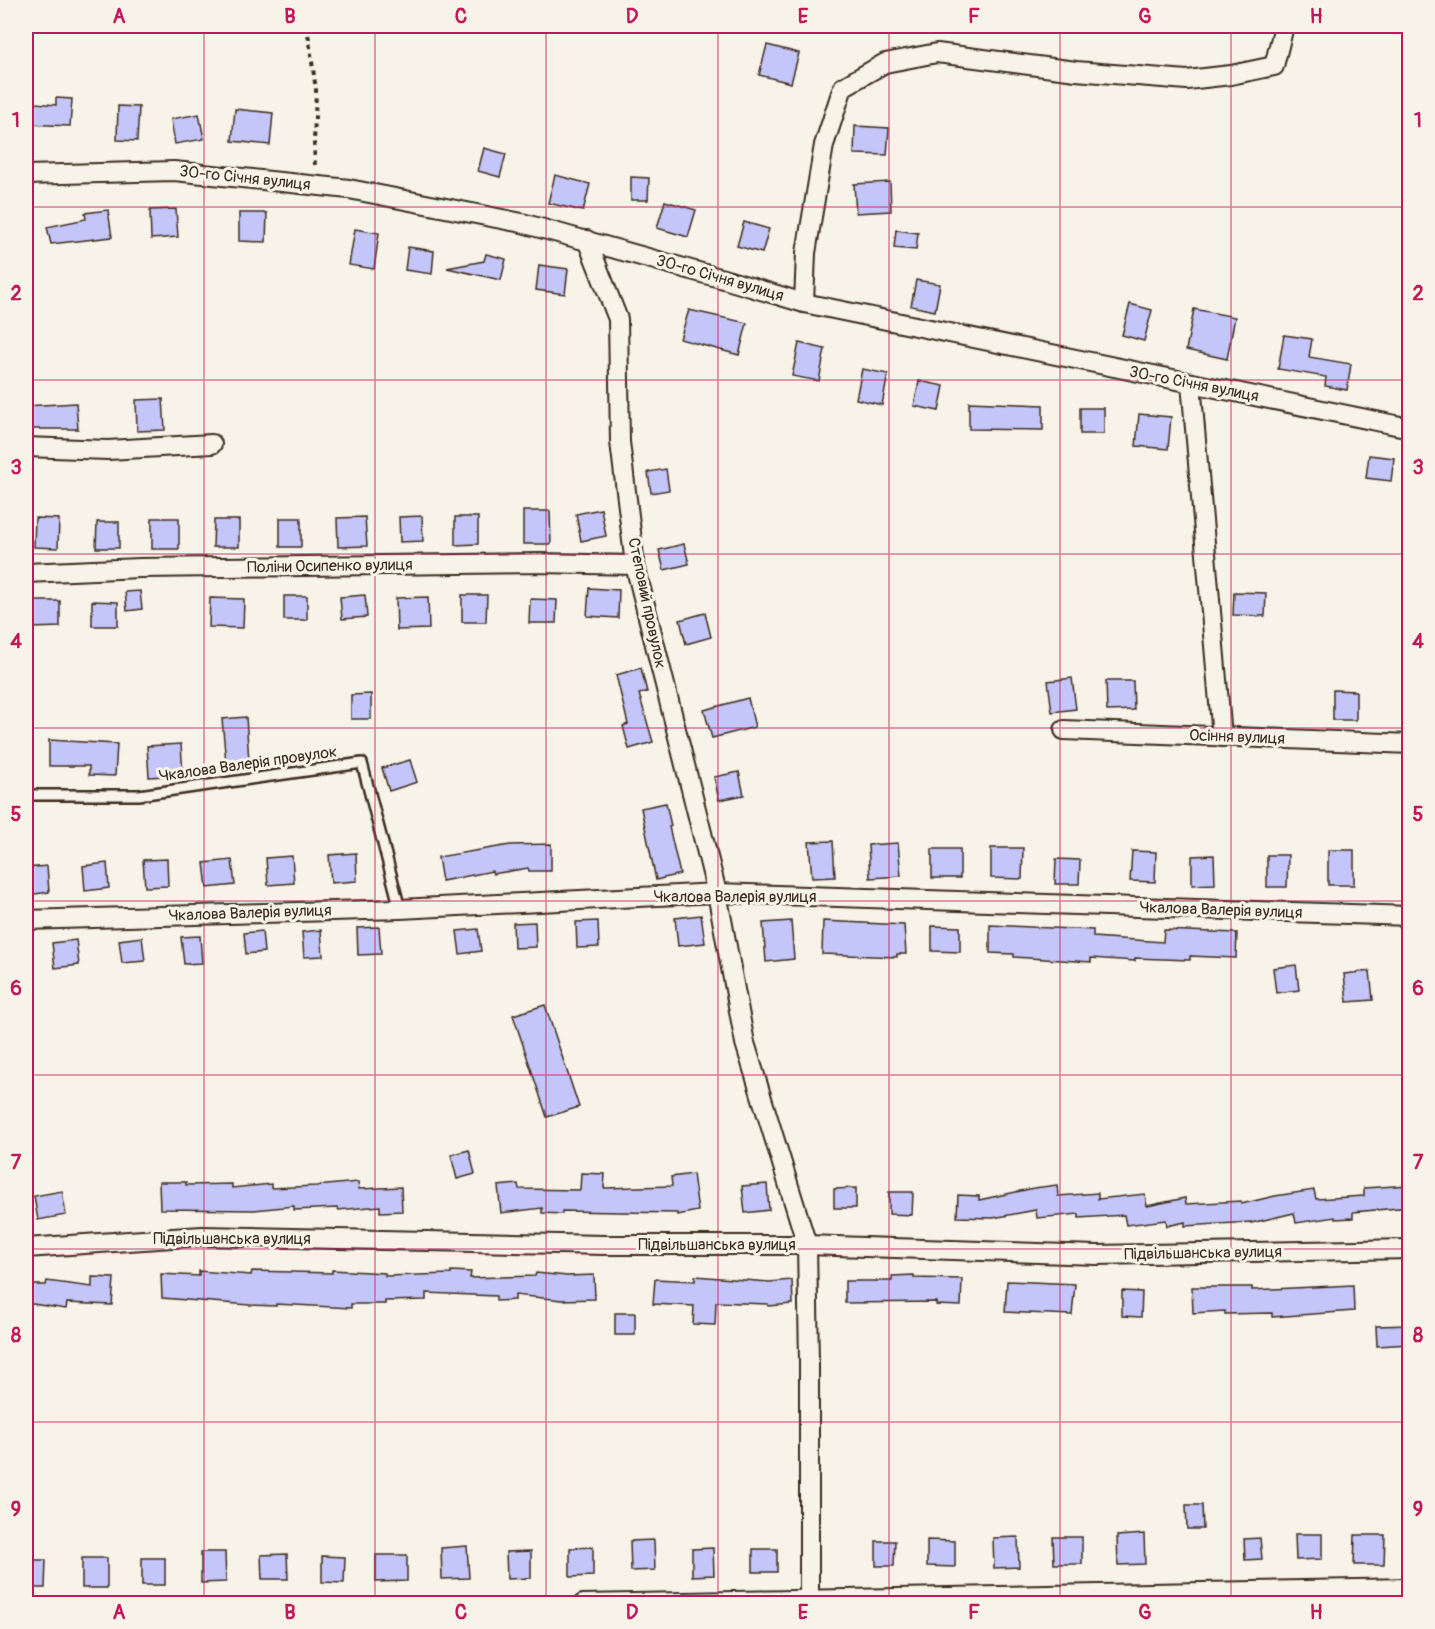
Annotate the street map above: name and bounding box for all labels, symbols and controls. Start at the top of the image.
text: A [113,4,126,29]
text: B [284,4,296,29]
text: C [455,4,467,29]
text: D [626,4,639,29]
text: E [798,4,809,29]
text: F [968,4,980,29]
text: G [1138,4,1152,29]
text: H [1310,4,1323,29]
text: 1 [12,108,20,133]
text: 1 [1414,108,1422,133]
street label: 30-го Січня вулиця [178,161,312,195]
street label: 30-го Січня вулиця [654,250,786,306]
text: 2 [10,281,22,306]
text: 2 [1412,281,1424,306]
street label: 30-го Січня вулиця [1127,362,1261,406]
text: 3 [10,455,22,480]
text: 3 [1412,455,1424,480]
street label: Степовий провулок [623,536,671,670]
street label: Поліни Осипенко вулиця [247,555,413,577]
text: 4 [10,629,22,654]
text: 4 [1412,629,1424,654]
street label: Осіння вулиця [1189,725,1285,749]
street label: Чкалова Валерія провулок [158,742,338,786]
text: 5 [11,802,22,827]
text: 5 [1413,802,1424,827]
street label: Чкалова Валерія вулиця [653,887,817,907]
street label: Чкалова Валерія вулиця [1139,897,1303,923]
street label: Чкалова Валерія вулиця [168,900,332,926]
text: 6 [10,976,22,1001]
text: 6 [1412,976,1424,1001]
text: 7 [11,1150,22,1175]
text: 7 [1413,1150,1424,1175]
street label: Підвільшанська вулиця [153,1229,311,1249]
street label: Підвільшанська вулиця [638,1235,796,1255]
street label: Підвільшанська вулиця [1124,1242,1282,1264]
text: 8 [11,1323,21,1348]
text: 8 [1413,1323,1423,1348]
text: 9 [11,1497,21,1522]
text: 9 [1413,1497,1423,1522]
text: A [113,1600,126,1625]
text: B [284,1600,296,1625]
text: C [455,1600,467,1625]
text: D [626,1600,639,1625]
text: E [798,1600,809,1625]
text: F [968,1600,980,1625]
text: G [1138,1600,1152,1625]
text: H [1310,1600,1323,1625]

